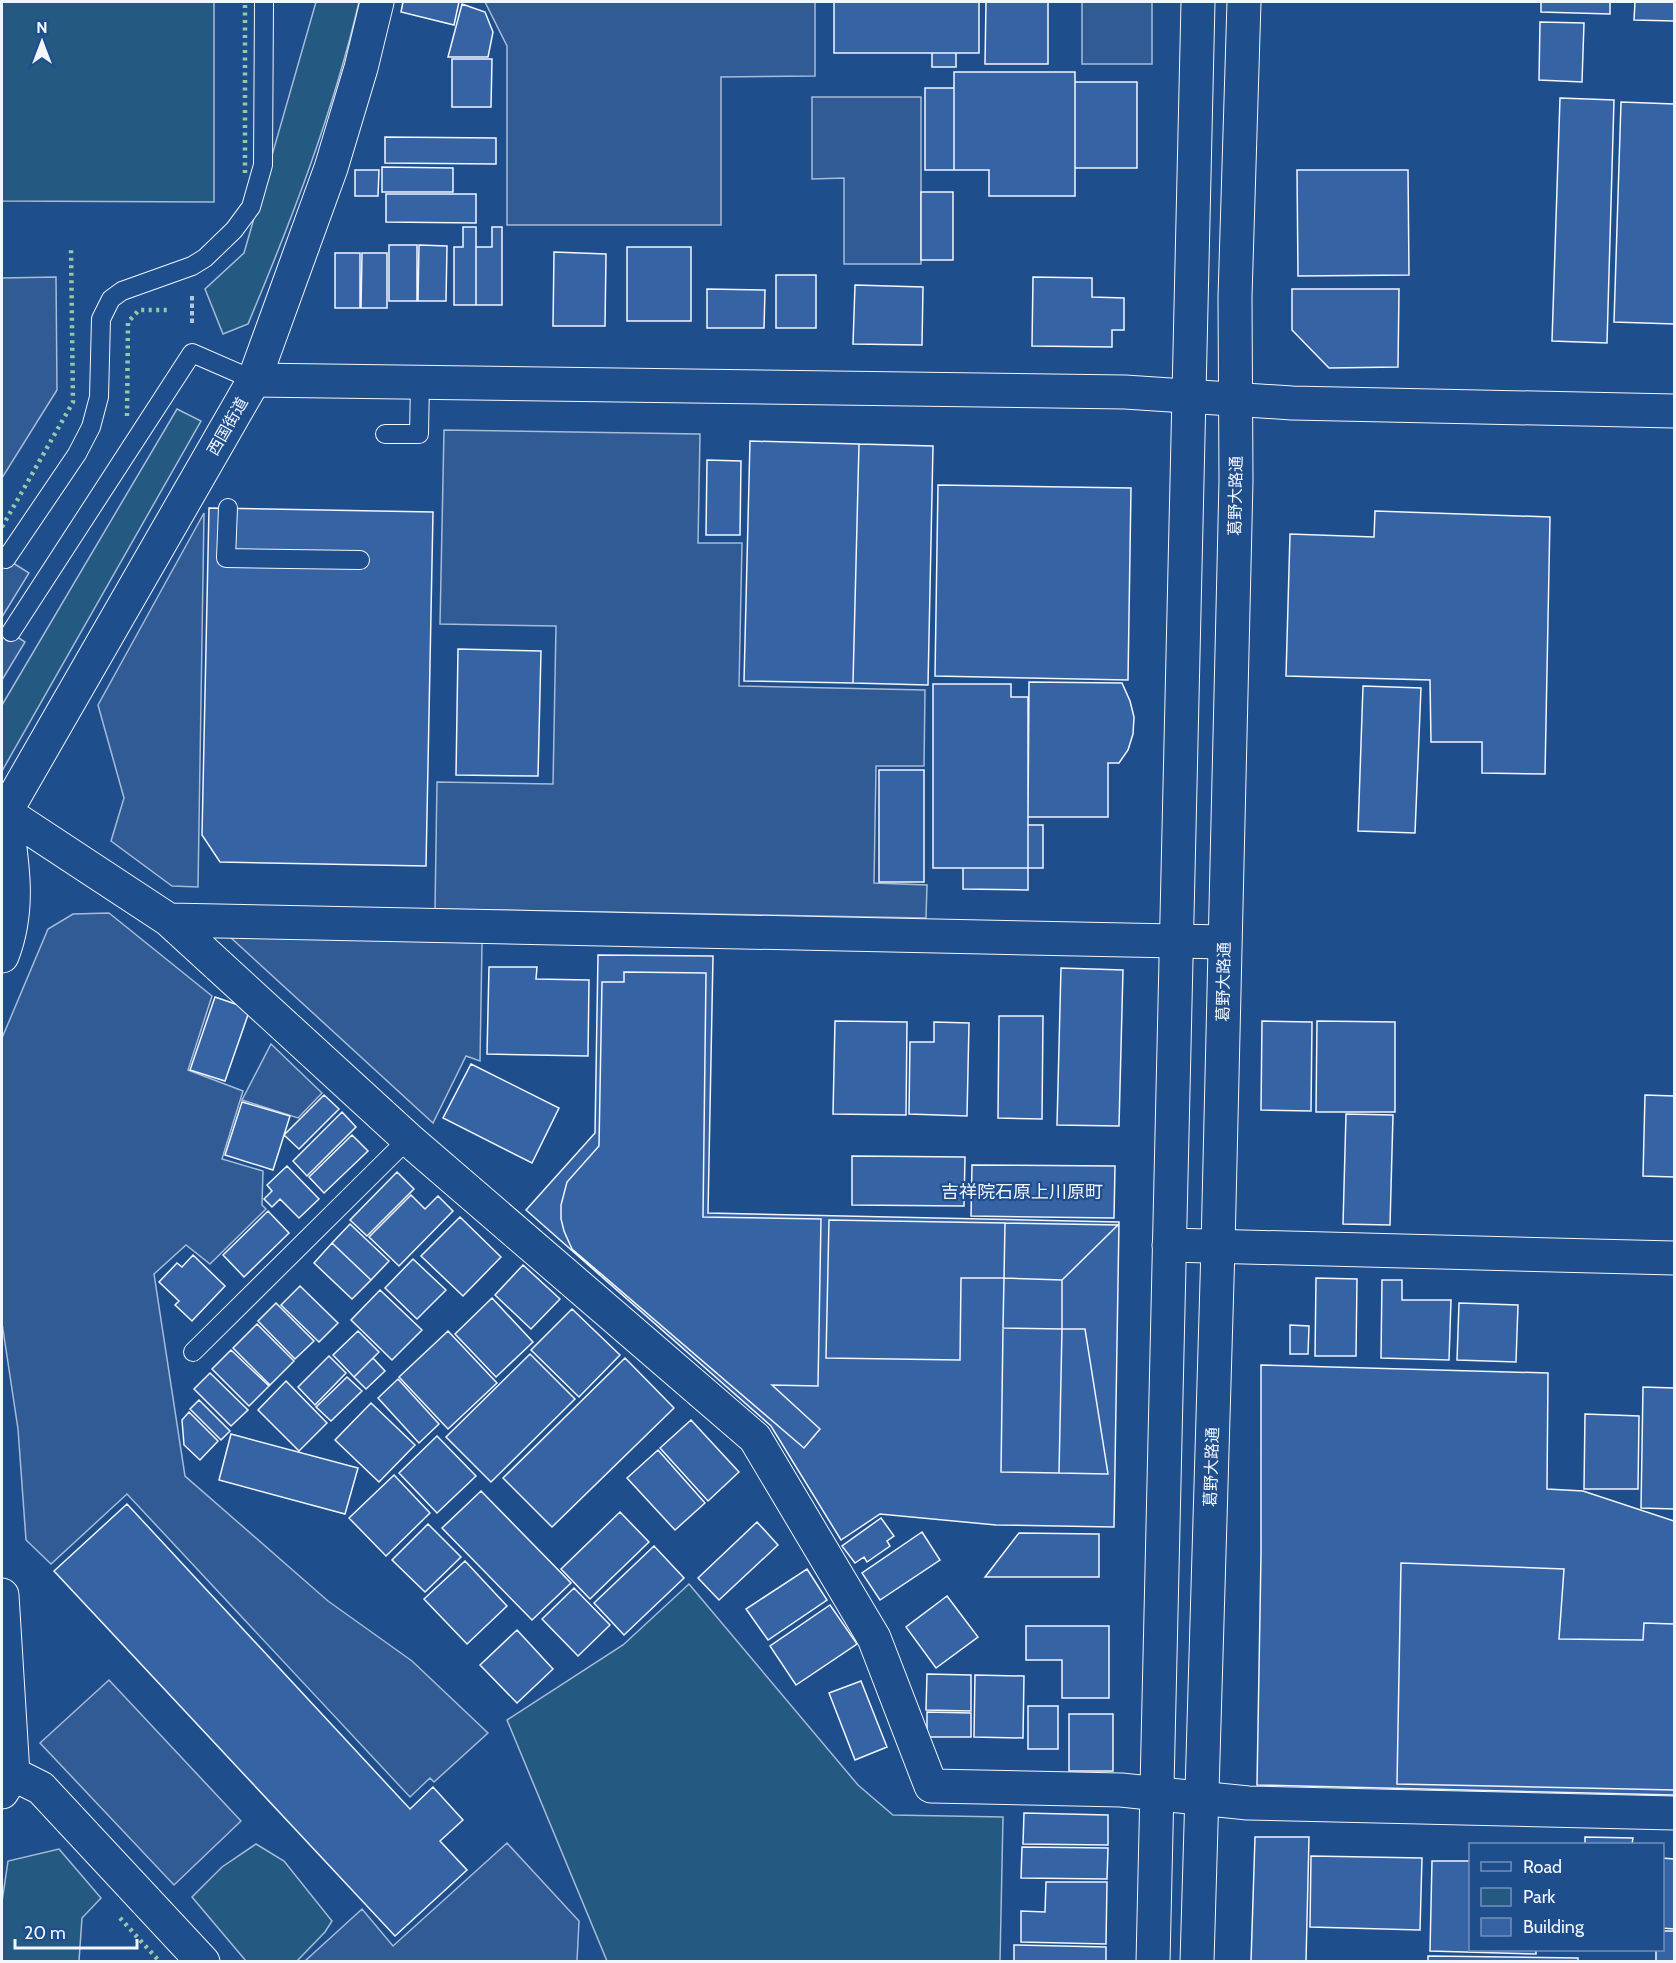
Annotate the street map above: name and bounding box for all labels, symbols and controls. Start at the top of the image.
north arrow [12,12,72,72]
text: N [36,18,48,37]
street label: 西国街道 [203,394,252,459]
street label: 葛野大路通 [1225,456,1246,536]
street label: 葛野大路通 [1213,942,1234,1022]
district label: 吉祥院石原上川原町 [941,1181,1103,1203]
street label: 葛野大路通 [1201,1427,1222,1507]
legend [1469,1843,1664,1951]
text: Road [1523,1856,1562,1878]
text: Park [1523,1886,1556,1908]
scale bar [15,1912,136,1950]
text: Building [1523,1916,1585,1938]
text: 20 m [24,1922,66,1944]

